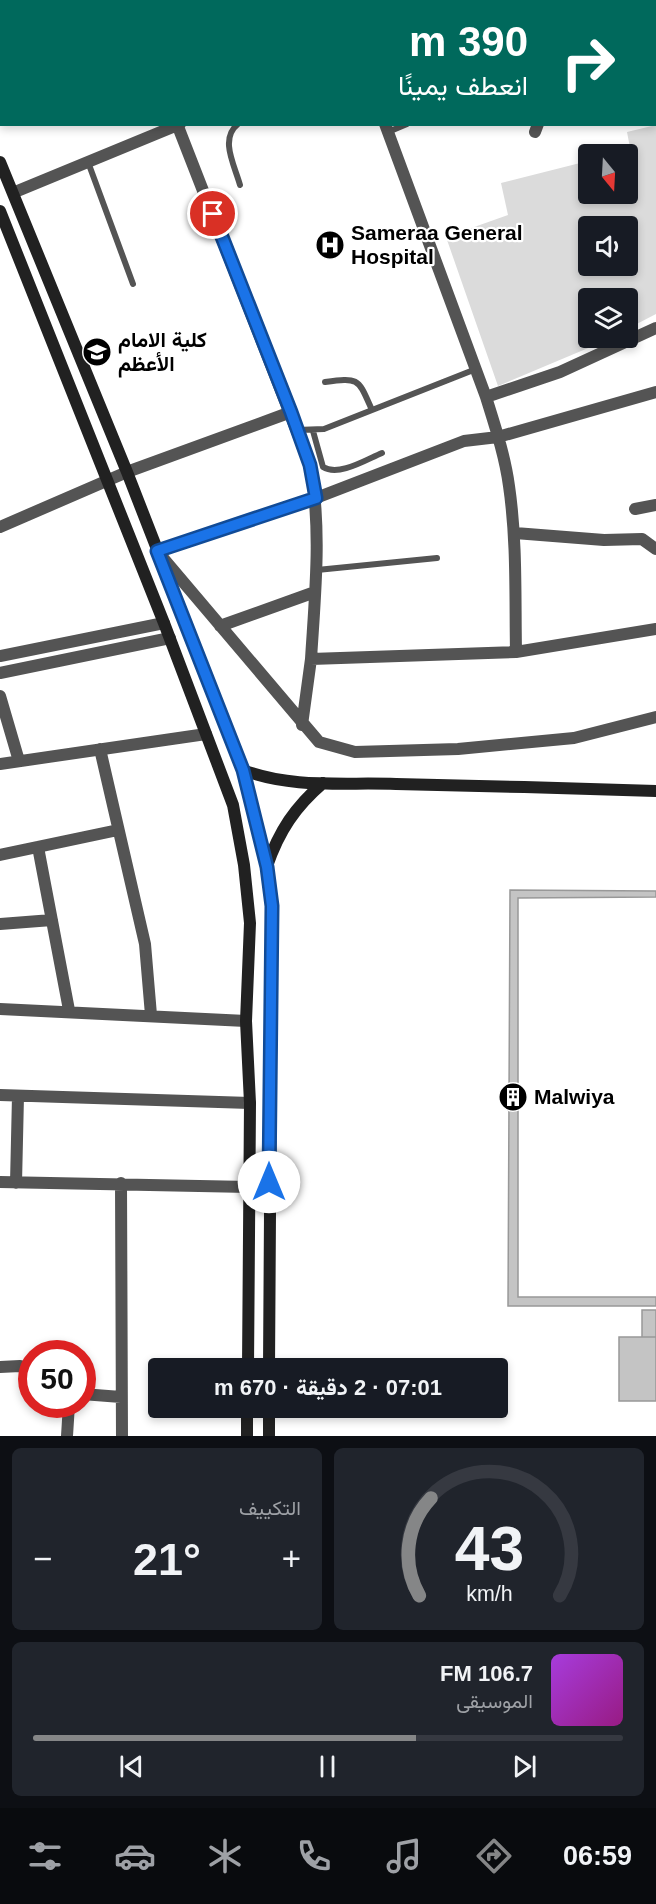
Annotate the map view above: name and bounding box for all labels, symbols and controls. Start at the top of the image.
text: 390 m [409,18,528,65]
icon: right [549,24,627,102]
text: انعطف يمينًا [398,71,528,101]
north arrow [578,144,638,204]
map controls [578,144,638,348]
pin [187,188,238,239]
icon: arrive [196,197,229,230]
button: sound [578,216,638,276]
place label: Sameraa General Hospital [351,221,523,268]
hospital icon: Sameraa General Hospital [314,229,346,261]
button: layers [578,288,638,348]
place label: كلية الامام الأعظم [118,328,207,378]
school or university icon: كلية الامام الأعظم [81,336,113,368]
building icon: Malwiya [497,1081,529,1113]
place label: Malwiya [534,1085,615,1108]
position arrow [237,1150,301,1214]
speed limit sign: 50 [18,1340,96,1418]
text: 07:01 · 2 دقيقة · 670 m [214,1375,442,1400]
text: التكييف [239,1497,301,1519]
text: 43 [454,1514,524,1583]
text: 21° [133,1534,201,1585]
text: − [33,1540,52,1577]
text: + [282,1540,301,1577]
text: km/h [466,1582,512,1606]
text: 106.7 FM [440,1661,533,1686]
text: الموسيقى [456,1690,533,1712]
icon: previous [115,1750,148,1783]
icon: pause [311,1750,344,1783]
icon: next [508,1750,541,1783]
icon: filters [24,1835,66,1877]
icon: car [114,1835,156,1877]
icon: climate [204,1835,246,1877]
icon: phone [293,1835,335,1877]
icon: music [383,1835,425,1877]
icon: directions [473,1835,515,1877]
text: 06:59 [563,1841,632,1871]

